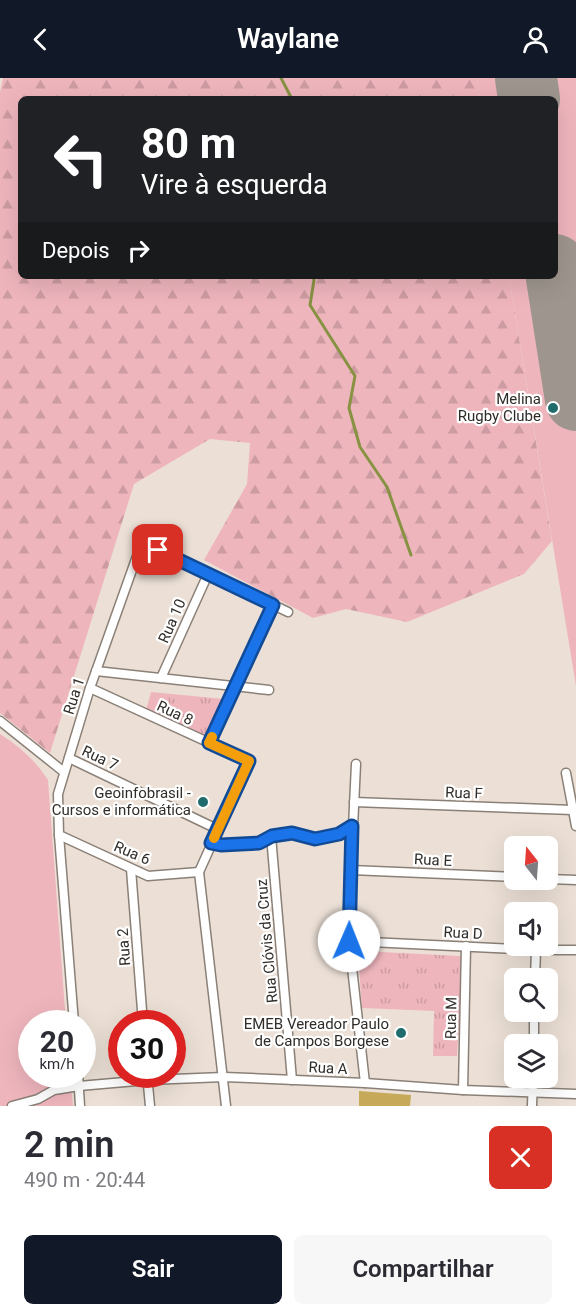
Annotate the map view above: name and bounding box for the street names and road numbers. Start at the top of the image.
street label: Rua 10 [154,596,190,646]
street label: Rua 1 [60,675,88,717]
street label: Rua 8 [154,697,196,729]
street label: Rua 7 [79,742,121,774]
street label: Rua F [445,783,483,803]
street label: Rua 6 [111,837,153,869]
street label: Rua E [414,850,453,870]
street label: Rua Clóvis da Cruz [253,878,281,1004]
street label: Rua D [443,923,483,943]
street label: Rua 2 [114,928,134,966]
street label: Rua M [442,997,460,1039]
street label: Rua A [308,1058,348,1078]

